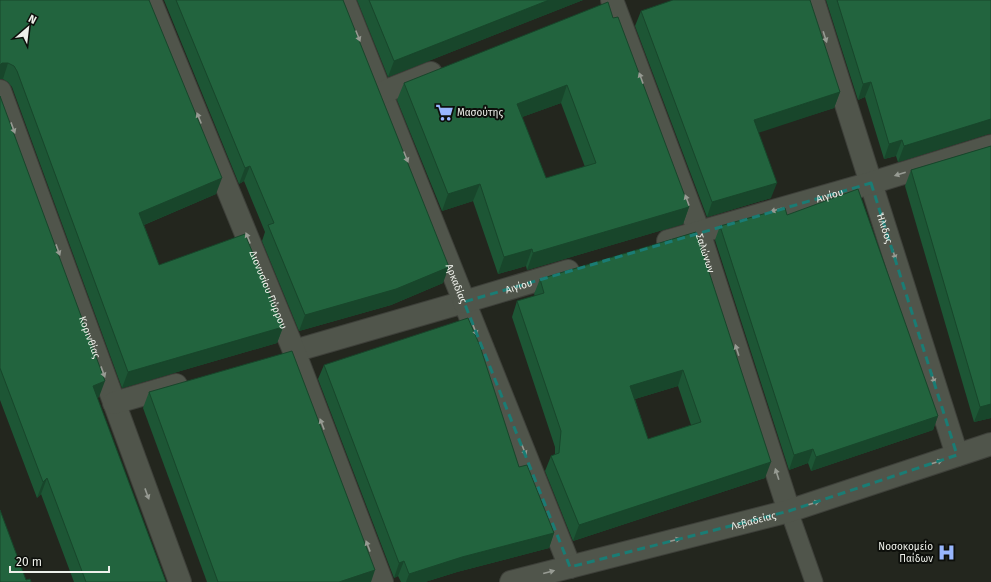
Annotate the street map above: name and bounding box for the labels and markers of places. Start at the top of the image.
supermarket icon: Μασούτης [434,102,454,122]
place label: Μασούτης [457,106,503,119]
place label: Νοσοκομείο Παίδων [878,540,933,565]
hospital icon: Νοσοκομείο Παίδων [936,542,956,562]

